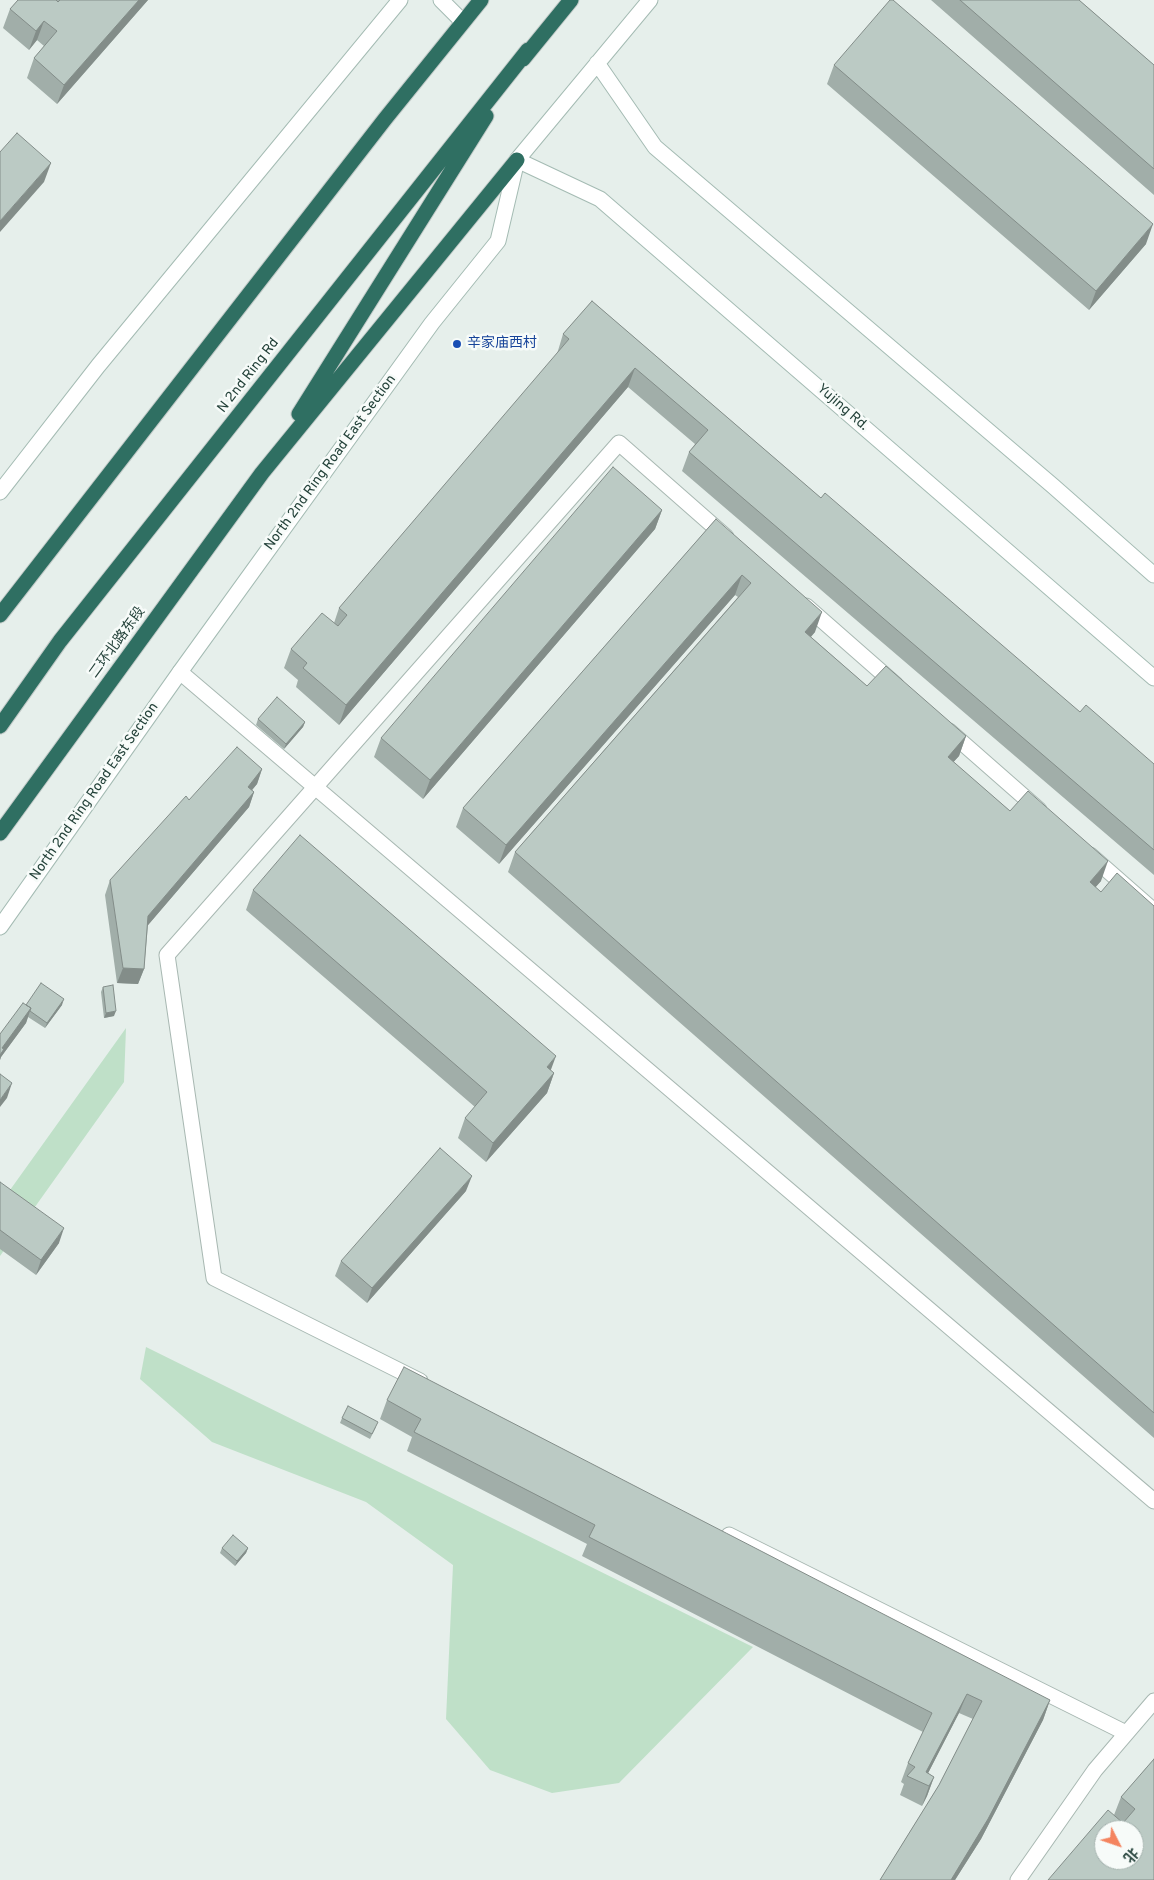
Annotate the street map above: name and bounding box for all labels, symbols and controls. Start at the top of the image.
street label: N 2nd Ring Rd [215,335,283,417]
place label: 辛家庙西村 [467,336,537,352]
marker: 辛家庙西村 [451,338,463,350]
street label: North 2nd Ring Road East Section [262,372,400,554]
street label: Yujing Rd. [813,381,871,435]
street label: 二环北路东段 [87,604,149,682]
street label: North 2nd Ring Road East Section [27,700,163,884]
north arrow [1094,1820,1144,1870]
text: 北 [1119,1844,1141,1865]

